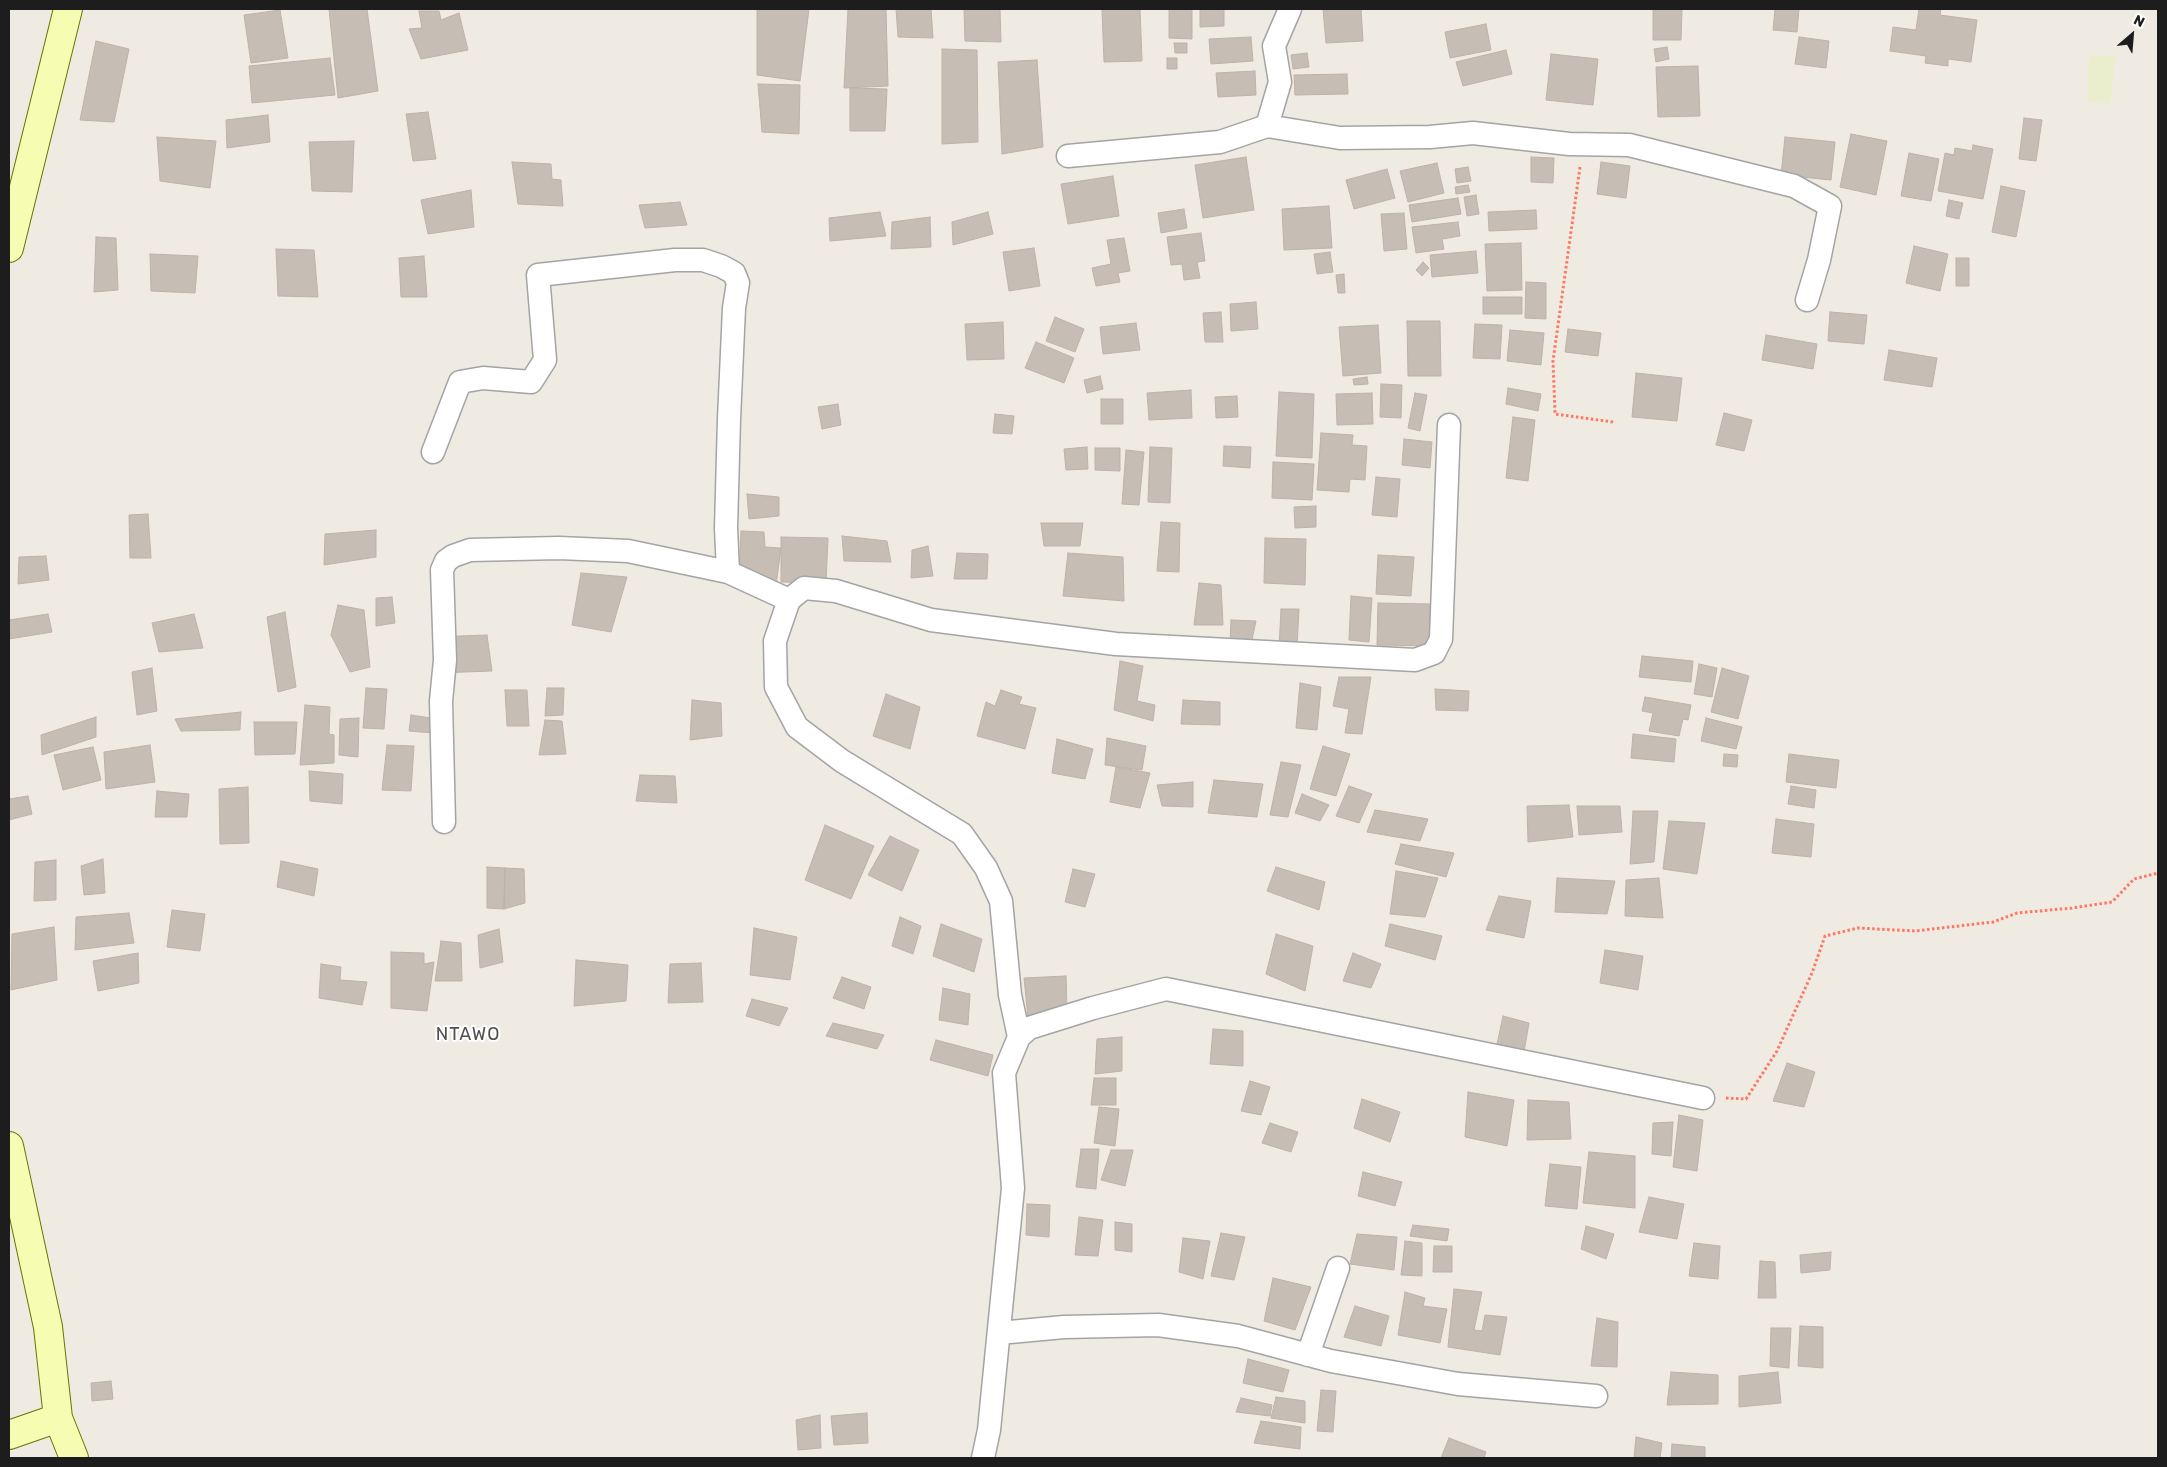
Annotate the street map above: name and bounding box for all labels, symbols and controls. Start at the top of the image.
north arrow [2107,10,2157,60]
text: N [2131,11,2147,31]
district label: NTAWO [435,1024,501,1046]

